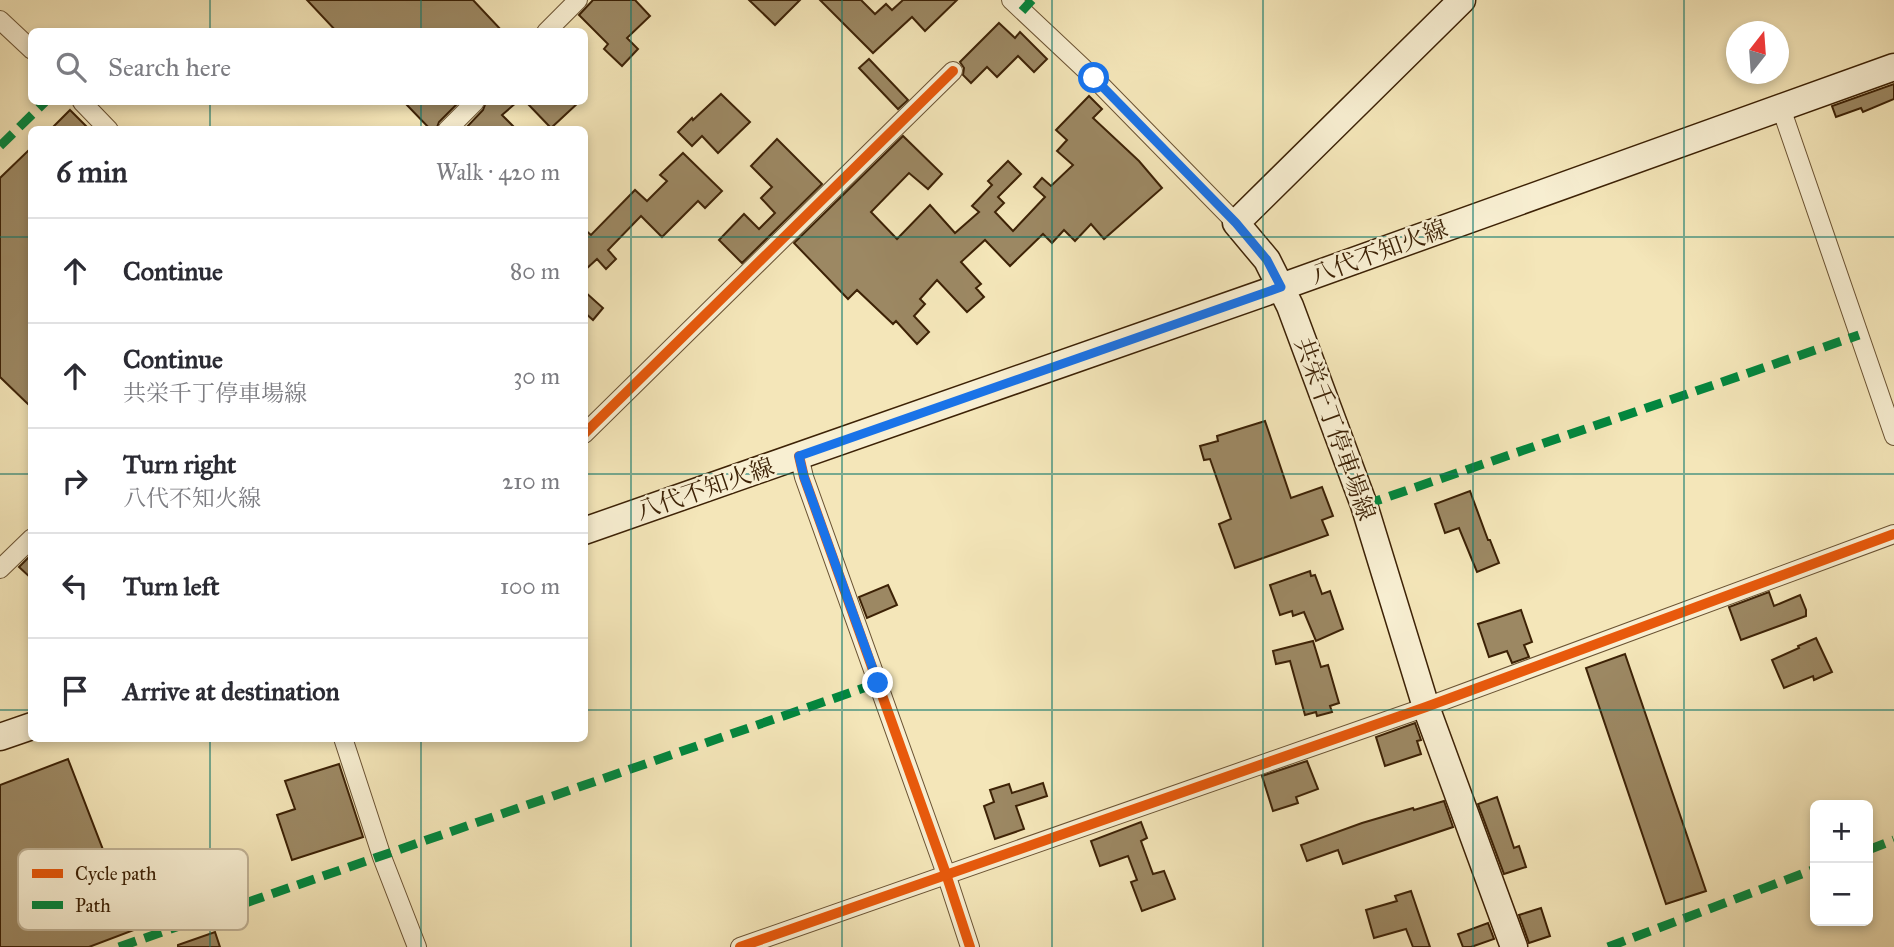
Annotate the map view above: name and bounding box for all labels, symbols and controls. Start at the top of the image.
north arrow [1726,21,1789,84]
search box [28,28,588,105]
icon: search [52,48,90,86]
text: Search here [108,51,231,83]
route start [1078,62,1109,93]
text: 6 min [56,154,128,190]
text: Walk · 420 m [436,158,560,186]
street label: 八代不知火線 [1306,213,1452,291]
icon: ahead [56,252,94,290]
text: Continue [123,255,223,287]
text: 80 m [510,257,560,285]
street label: 共栄千丁停車場線 [1288,334,1382,524]
text: Continue [123,343,223,375]
icon: ahead [56,357,94,395]
text: 30 m [513,362,560,390]
text: 共栄千丁停車場線 [123,379,307,407]
text: Turn right [123,448,236,480]
street label: 八代不知火線 [632,451,778,527]
icon: right [56,462,94,500]
text: 210 m [502,467,560,495]
text: 八代不知火線 [123,484,261,512]
icon: left [56,567,94,605]
text: Turn left [123,570,219,602]
text: 100 m [500,572,560,600]
route end [862,667,893,698]
icon: arrive [56,672,94,710]
text: Arrive at destination [123,675,340,707]
map controls [1810,800,1873,926]
button: + [1810,800,1873,863]
legend [18,849,248,930]
text: Cycle path [75,862,157,885]
button: − [1810,863,1873,926]
text: Path [75,894,111,917]

